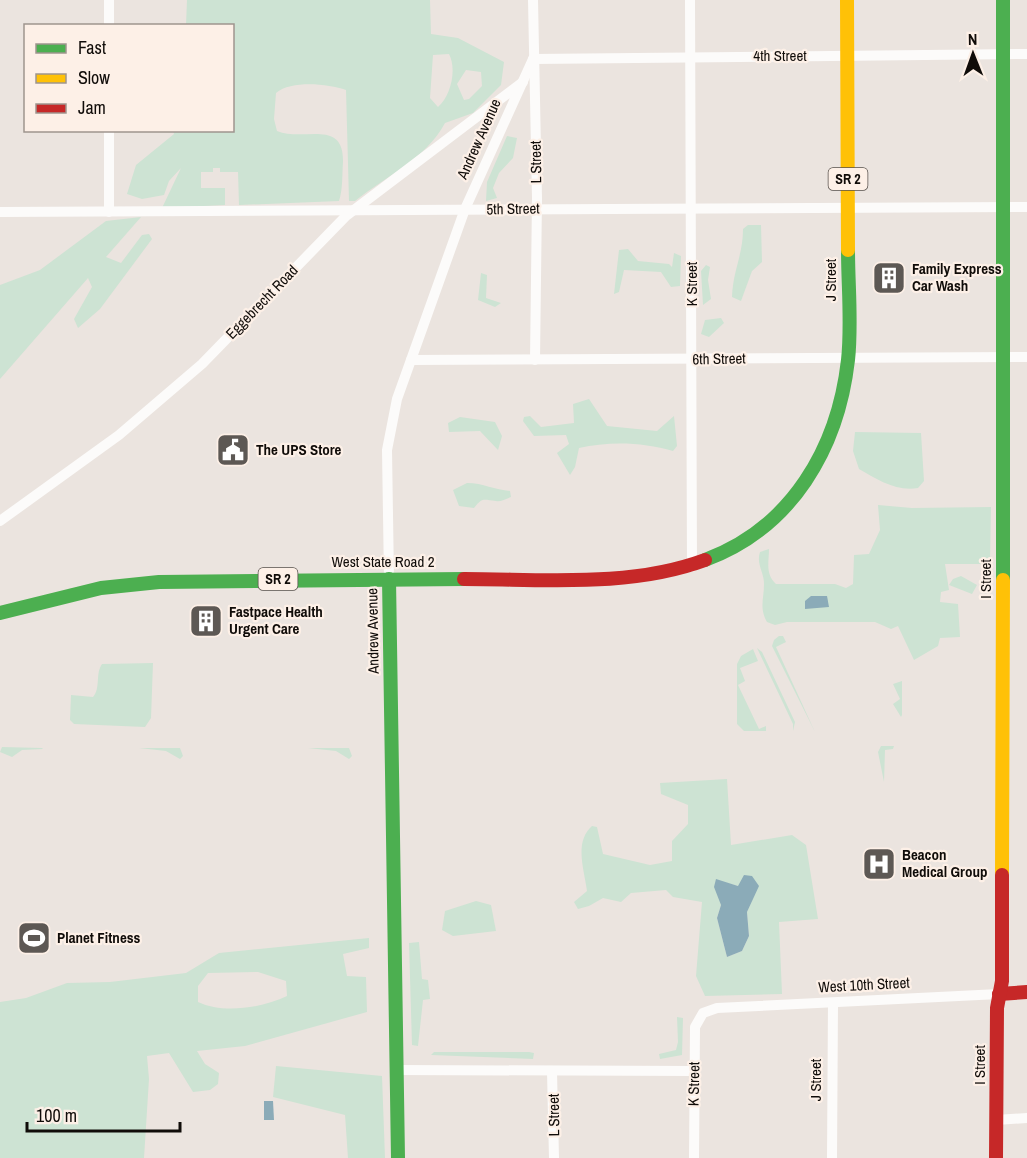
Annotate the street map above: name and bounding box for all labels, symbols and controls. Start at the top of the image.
legend [24,24,234,132]
north arrow [943,24,1003,84]
text: N [968,28,978,50]
text: Fast [78,35,106,60]
street label: 4th Street [753,45,807,66]
text: Slow [78,65,110,90]
text: Jam [78,95,106,120]
street label: Andrew Avenue [451,95,506,183]
street label: L Street [525,140,546,184]
road number: SR 2 [828,168,868,190]
street label: 5th Street [486,198,540,219]
street label: J Street [820,258,841,301]
place label: Family Express Car Wash [912,258,1002,296]
street label: Eggebrecht Road [221,260,302,343]
building icon: Family Express Car Wash [871,260,907,296]
street label: K Street [681,261,702,306]
street label: 6th Street [692,348,746,369]
public building icon: The UPS Store [215,432,251,468]
place label: The UPS Store [256,439,342,460]
street label: West State Road 2 [331,551,435,572]
street label: I Street [975,559,996,599]
road number: SR 2 [258,568,298,590]
street label: Andrew Avenue [361,588,384,675]
place label: Fastpace Health Urgent Care [229,601,323,639]
building icon: Fastpace Health Urgent Care [188,603,224,639]
place label: Beacon Medical Group [902,844,987,882]
hospital icon: Beacon Medical Group [861,846,897,882]
sports icon: Planet Fitness [16,920,52,956]
place label: Planet Fitness [57,927,141,948]
street label: West 10th Street [818,972,911,997]
street label: I Street [969,1045,990,1085]
street label: J Street [805,1058,826,1101]
street label: K Street [683,1061,704,1106]
street label: L Street [543,1093,564,1137]
scale bar [27,1095,180,1133]
text: 100 m [36,1103,77,1128]

